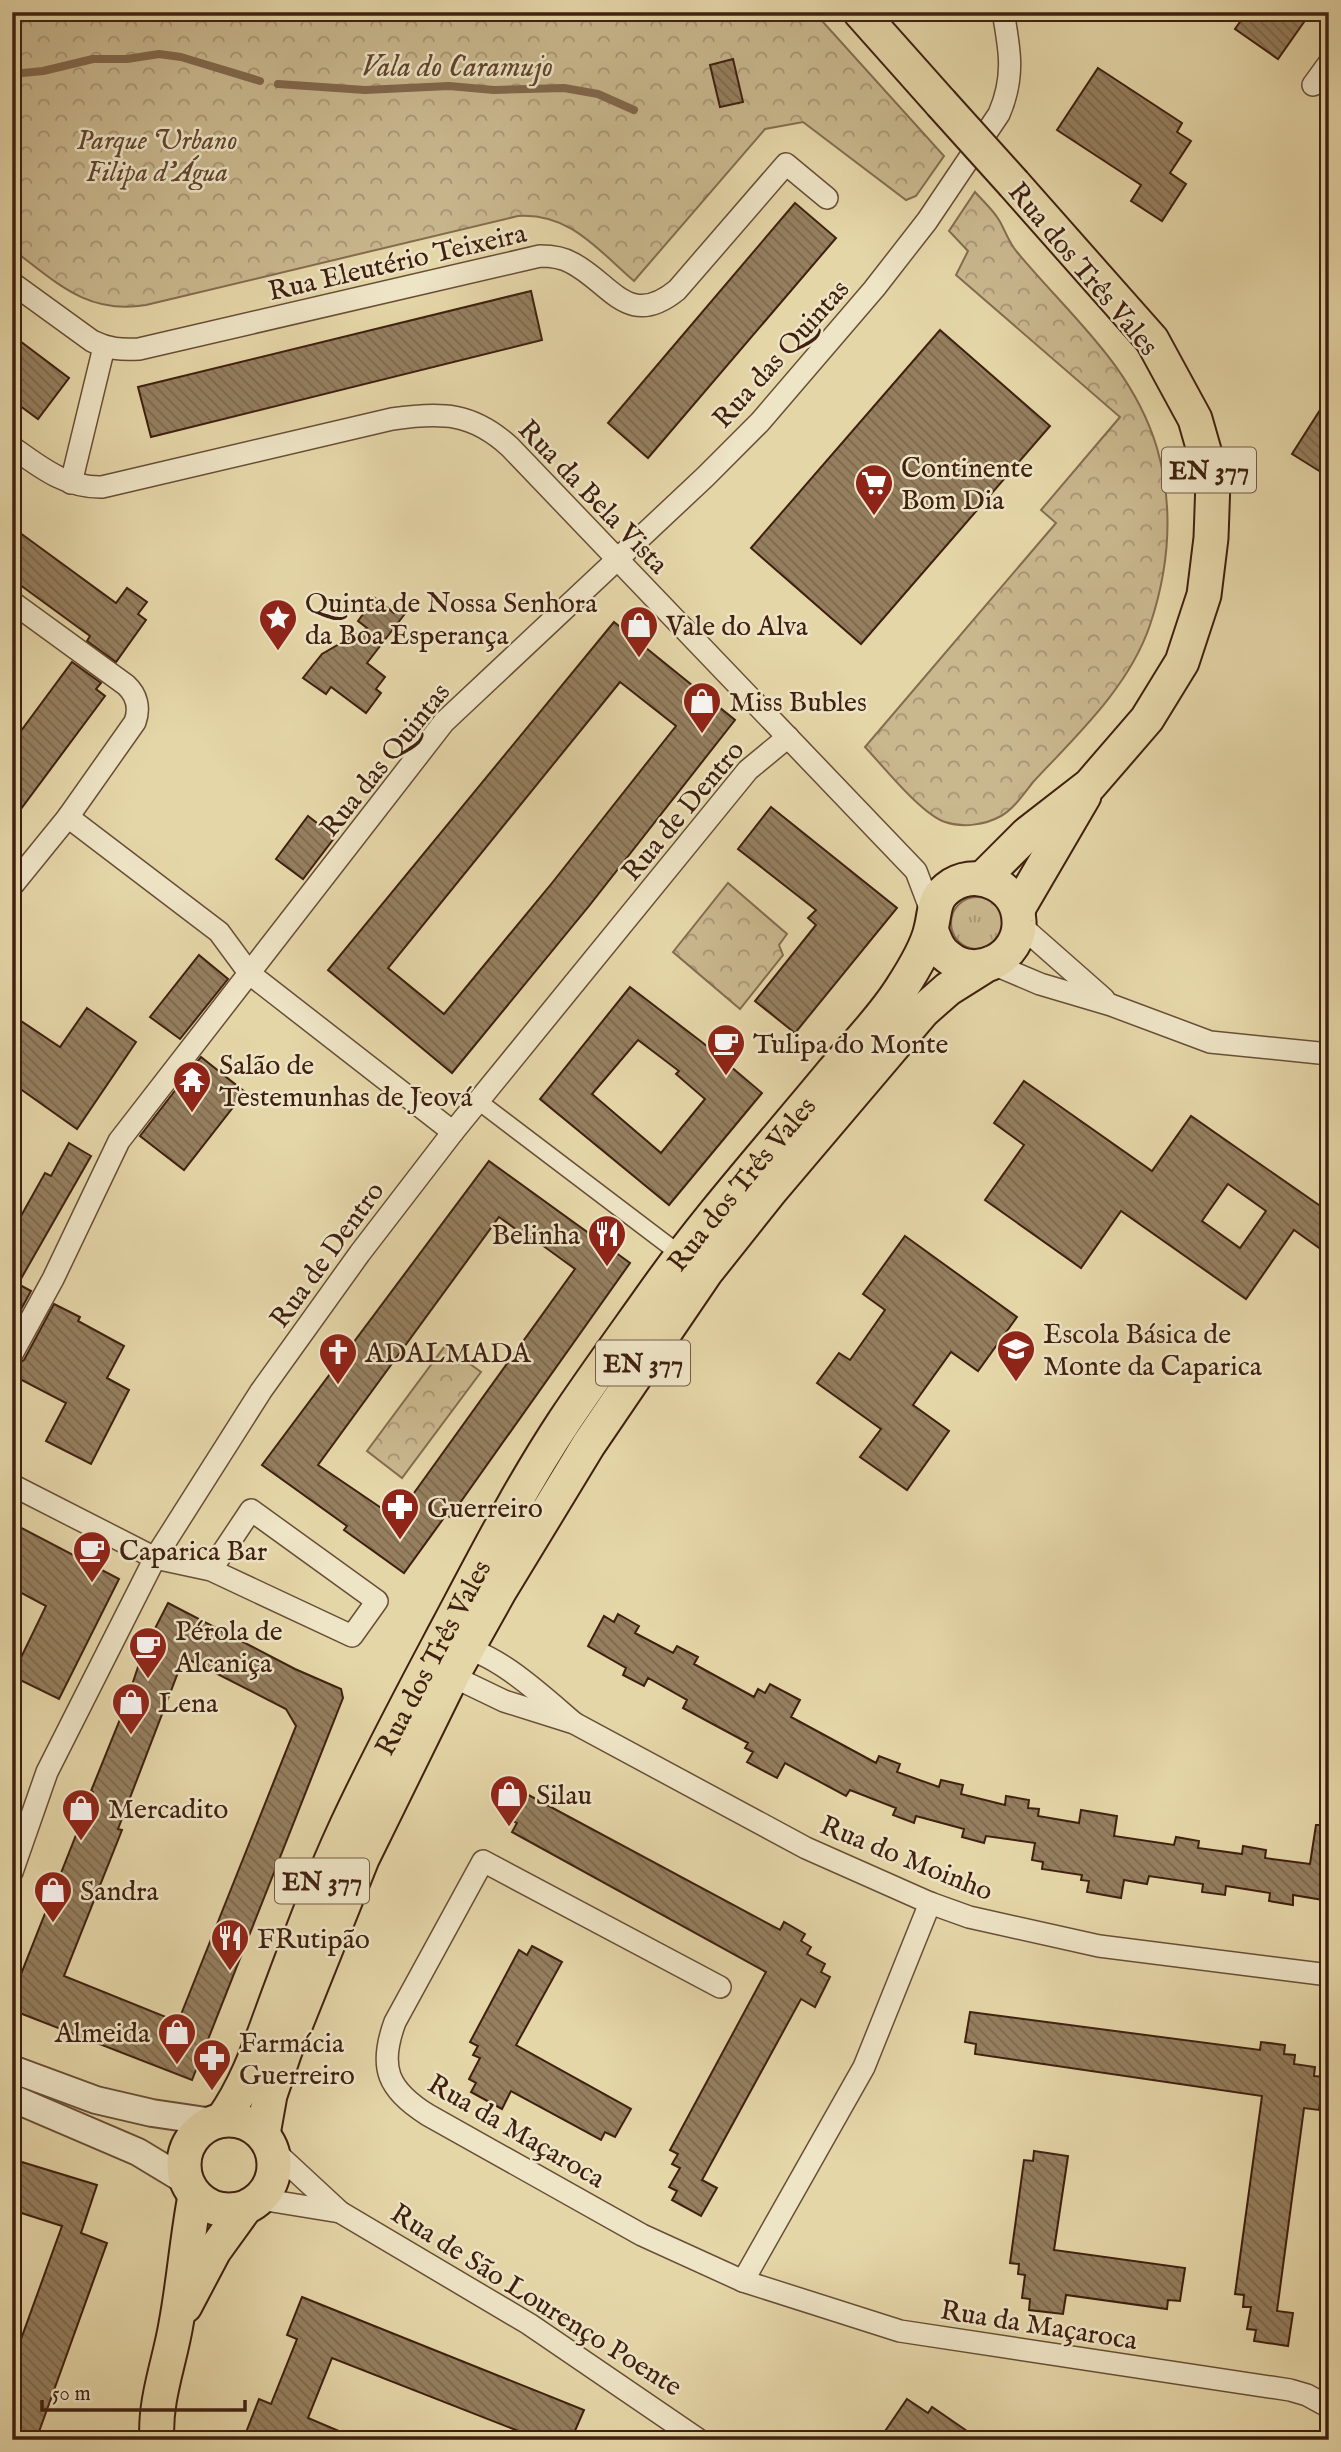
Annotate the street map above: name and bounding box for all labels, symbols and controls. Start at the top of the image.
water label: Vala do Caramujo [361,49,553,87]
park label: Parque Urbano Filipa d'Água [76,124,238,191]
street label: Rua dos Três Vales [999,176,1165,364]
street label: Rua Eleutério Teixeira [265,217,531,310]
street label: Rua das Quintas [706,273,858,436]
street label: Rua da Bela Vista [510,413,675,583]
road number: EN 377 [1162,447,1256,492]
place label: Continente Bom Dia [901,452,1033,519]
supermarket icon: Continente Bom Dia [853,462,895,517]
place label: Quinta de Nossa Senhora da Boa Esperança [305,587,598,654]
place icon: Quinta de Nossa Senhora da Boa Esperança [257,597,299,652]
shop icon: Vale do Alva [618,604,660,659]
place label: Vale do Alva [665,610,809,645]
street label: Rua das Quintas [313,676,459,845]
shop icon: Miss Bubles [681,680,723,735]
place label: Miss Bubles [729,686,867,721]
street label: Rua de Dentro [615,734,753,889]
cafe icon: Tulipa do Monte [705,1022,747,1077]
place label: Tulipa do Monte [753,1028,949,1063]
place label: Salão de Testemunhas de Jeová [219,1049,474,1116]
temple icon: Salão de Testemunhas de Jeová [171,1059,213,1114]
street label: Rua dos Três Vales [661,1090,825,1279]
street label: Rua de Dentro [263,1175,393,1336]
restaurant icon: Belinha [586,1213,628,1268]
place label: Belinha [492,1219,581,1254]
place label: Escola Básica de Monte da Caparica [1043,1318,1263,1385]
school or university icon: Escola Básica de Monte da Caparica [995,1328,1037,1383]
church icon: ADALMADA [317,1331,359,1386]
place label: ADALMADA [364,1337,532,1372]
road number: EN 377 [596,1340,690,1386]
pharmacy icon: Guerreiro [379,1486,421,1541]
place label: Guerreiro [427,1492,543,1527]
cafe icon: Caparica Bar [71,1529,113,1584]
place label: Caparica Bar [119,1535,267,1570]
street label: Rua dos Três Vales [369,1555,500,1762]
place label: Pérola de Alcaniça [174,1615,283,1682]
cafe icon: Pérola de Alcaniça [127,1625,169,1680]
shop icon: Lena [110,1681,152,1736]
place label: Lena [158,1687,219,1722]
shop icon: Silau [488,1773,530,1828]
place label: Silau [536,1779,592,1814]
shop icon: Mercadito [60,1787,102,1842]
place label: Mercadito [108,1793,228,1828]
street label: Rua do Moinho [815,1809,998,1910]
road number: EN 377 [275,1858,369,1904]
shop icon: Sandra [32,1869,74,1924]
place label: Sandra [80,1875,160,1910]
restaurant icon: FRutipão [209,1917,251,1972]
place label: FRutipão [257,1923,370,1958]
shop icon: Almeida [156,2011,198,2066]
place label: Almeida [54,2017,151,2052]
place label: Farmácia Guerreiro [239,2027,355,2094]
pharmacy icon: Farmácia Guerreiro [191,2037,233,2092]
street label: Rua da Maçaroca [421,2067,611,2198]
street label: Rua de São Lourenço Poente [383,2197,688,2405]
street label: Rua da Maçaroca [938,2294,1141,2359]
scale bar [42,2368,245,2412]
text: 50 m [52,2381,91,2408]

